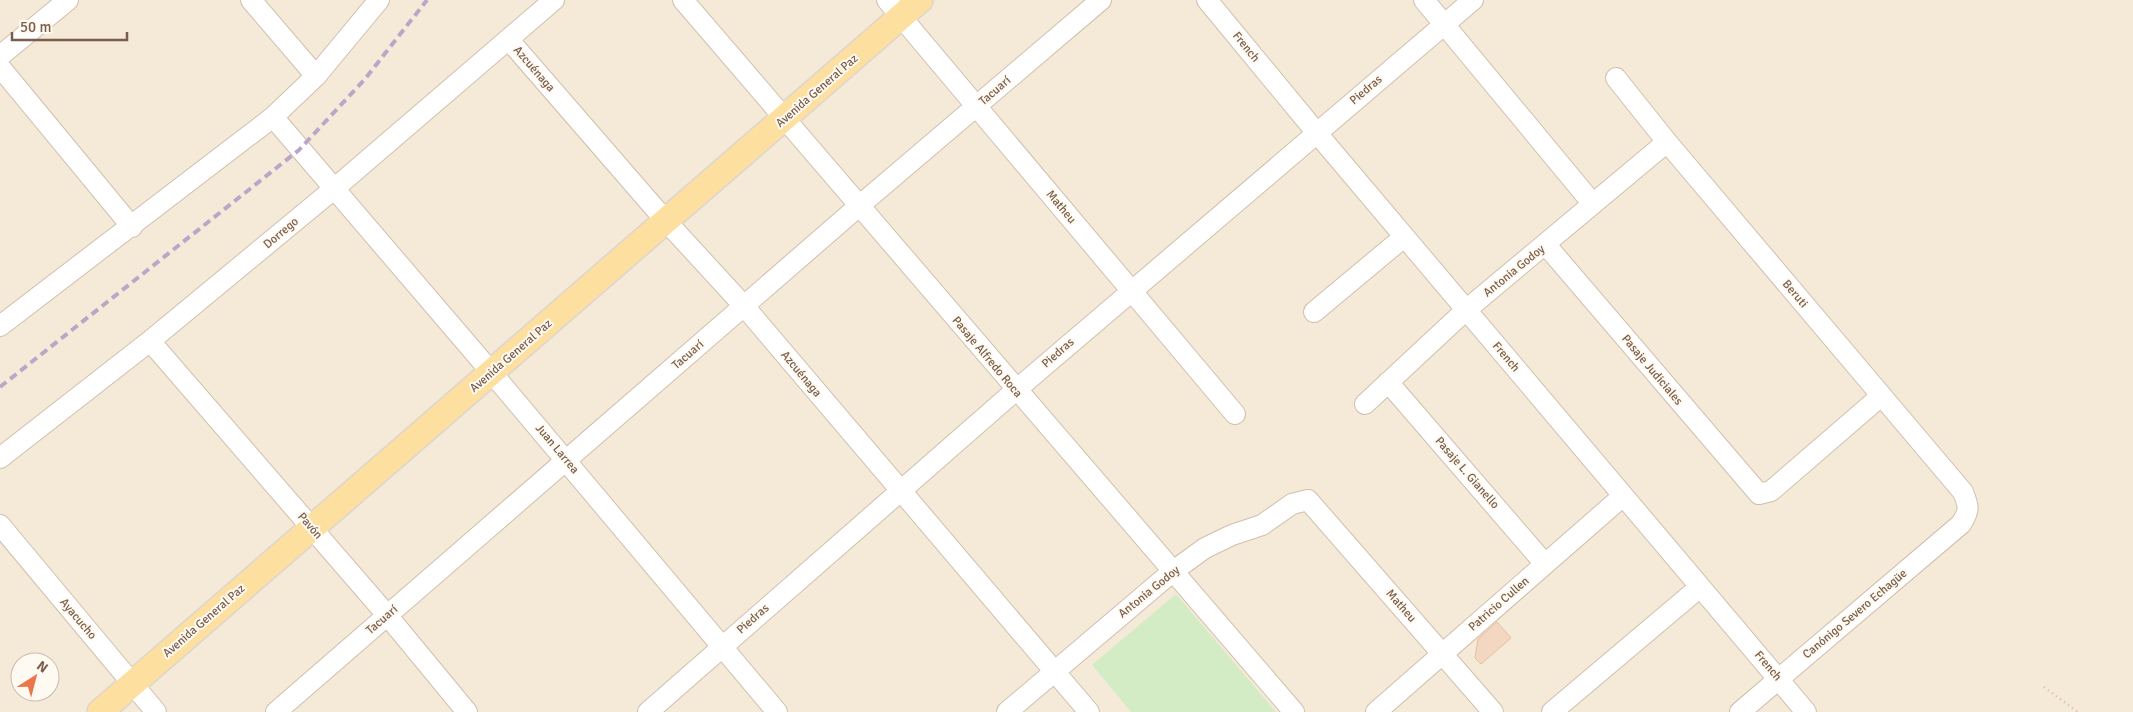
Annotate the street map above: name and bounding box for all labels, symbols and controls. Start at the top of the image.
scale bar [12,10,128,42]
text: 50 m [20,18,51,36]
street label: French [1229,29,1263,65]
street label: Azcuénaga [510,43,558,95]
street label: Avenida General Paz [773,51,861,131]
street label: Piedras [1347,72,1385,108]
street label: Tacuarí [976,73,1015,109]
street label: Matheu [1043,187,1079,227]
street label: Dorrego [260,214,302,252]
street label: Antonia Godoy [1480,241,1548,300]
street label: Beruti [1779,277,1811,311]
street label: Pasaje Alfredo Roca [949,313,1025,401]
street label: Avenida General Paz [467,316,555,396]
street label: Pasaje Judiciales [1618,332,1686,408]
street label: Piedras [1039,335,1077,371]
street label: Tacuarí [669,337,708,373]
street label: French [1489,339,1523,375]
street label: Azcuénaga [777,348,825,400]
street label: Juan Larrea [532,421,582,477]
street label: Pasaje L. Gianello [1432,434,1502,512]
street label: Pavón [294,510,326,542]
street label: Antonia Godoy [1115,562,1183,621]
street label: Canónigo Severo Echagüe [1800,566,1910,662]
street label: Patricio Cullen [1466,574,1532,634]
street label: Avenida General Paz [160,581,248,661]
street label: Matheu [1383,586,1419,626]
street label: Ayacucho [56,595,100,643]
street label: Piedras [734,601,772,637]
street label: Tacuarí [363,602,402,638]
street label: French [1751,648,1785,684]
north arrow [10,652,60,702]
text: N [33,657,51,677]

